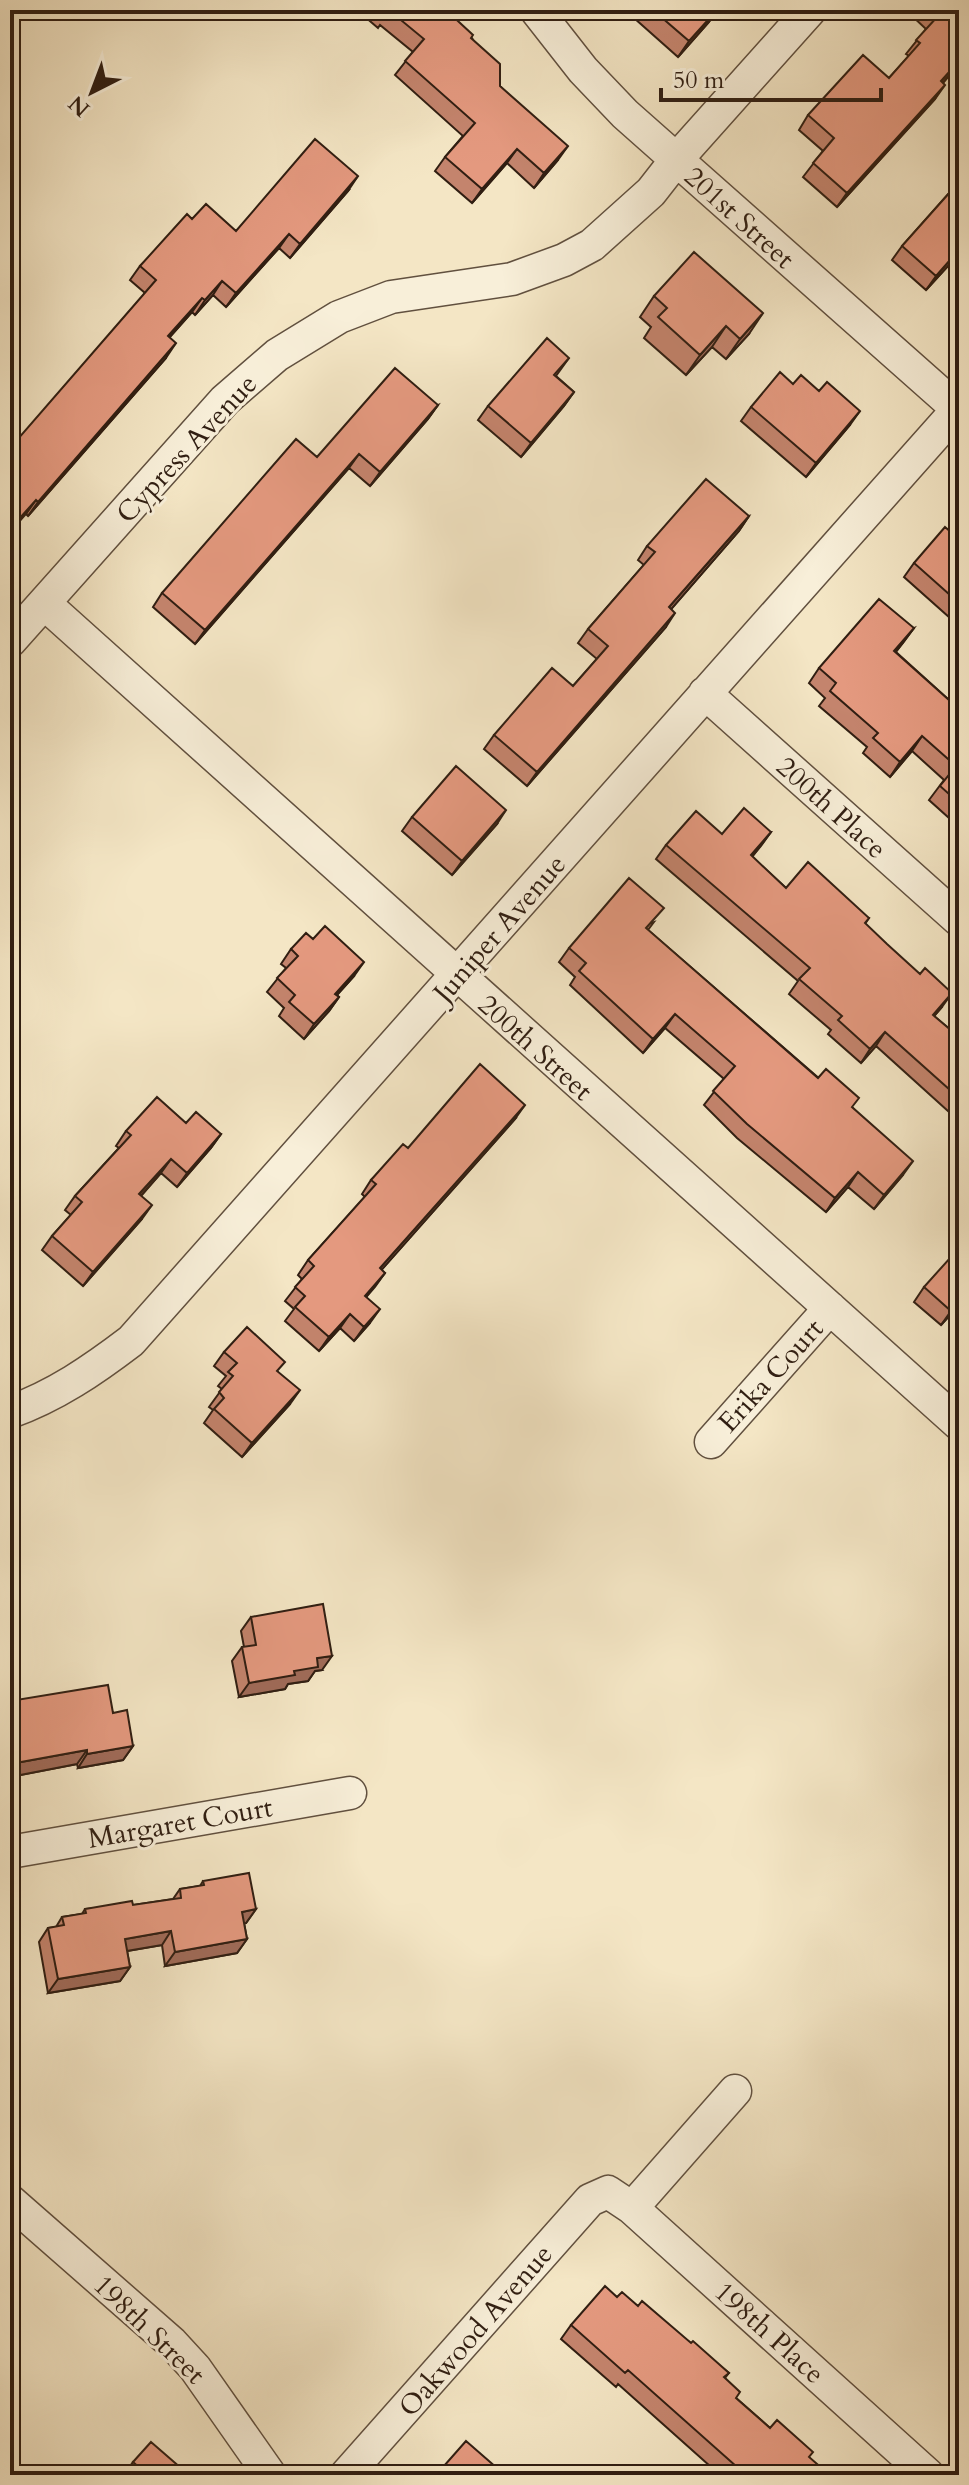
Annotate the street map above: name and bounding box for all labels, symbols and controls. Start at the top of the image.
north arrow [52,52,132,132]
scale bar [661,52,881,102]
text: 50 m [673,64,725,97]
text: N [62,89,96,124]
street label: 201st Street [676,158,803,278]
street label: Cypress Avenue [108,366,266,532]
street label: 200th Place [768,748,895,867]
street label: Juniper Avenue [422,846,575,1014]
street label: 200th Street [470,986,601,1110]
street label: Erika Court [709,1310,832,1441]
street label: Margaret Court [85,1788,276,1858]
street label: Oakwood Avenue [390,2236,561,2425]
street label: 198th Street [85,2267,214,2393]
street label: 198th Place [706,2273,833,2392]

